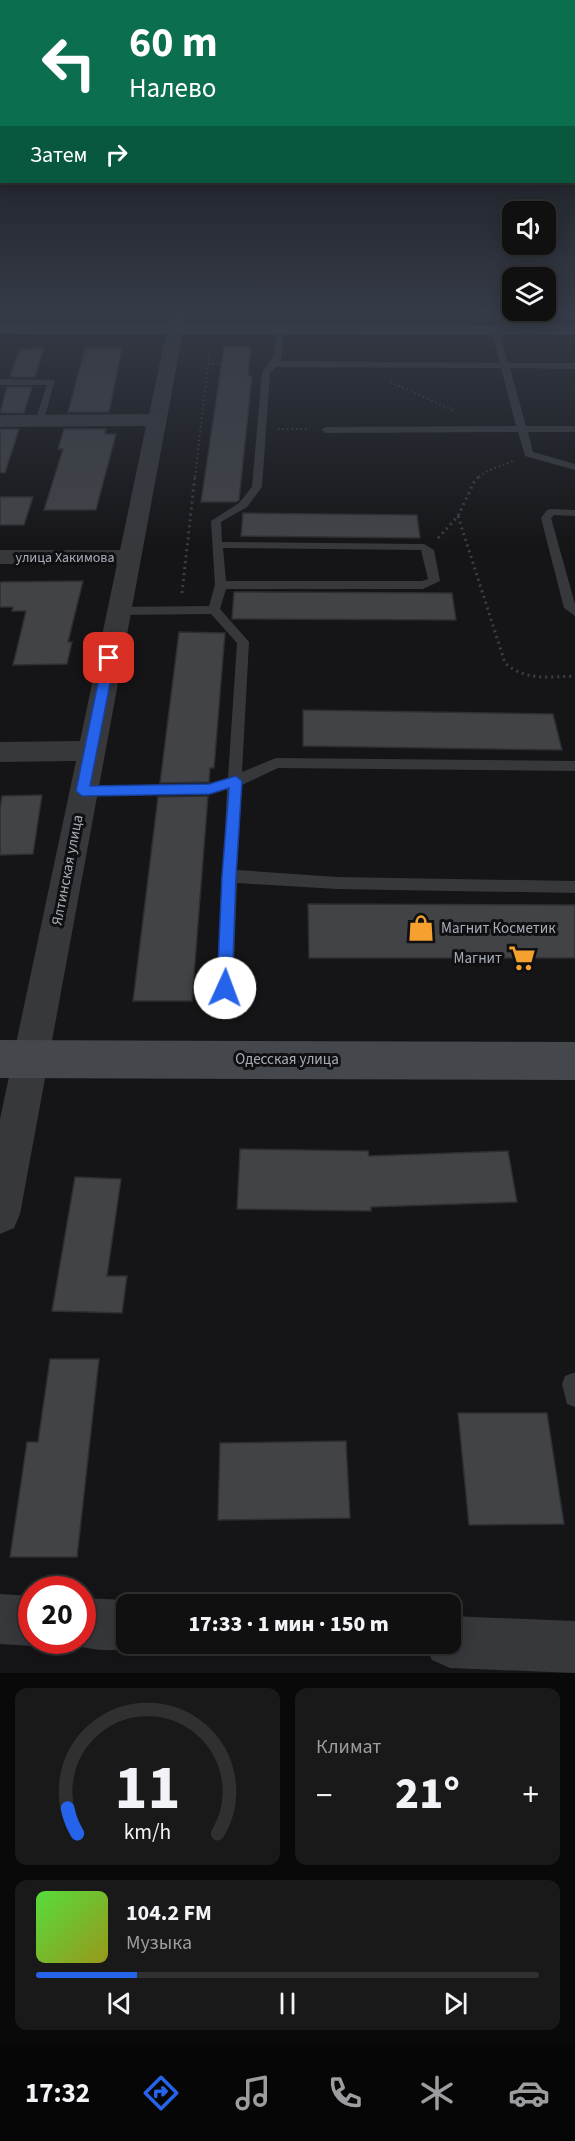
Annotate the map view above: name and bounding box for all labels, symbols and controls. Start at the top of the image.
text: 60 m [129,13,218,73]
icon: left [30,24,108,102]
text: Налево [129,69,216,108]
icon: right [100,138,133,171]
text: Затем [30,139,88,171]
map controls [502,201,556,321]
button: sound [502,201,556,255]
button: layers [502,267,556,321]
street label: улица Хакимова [15,548,115,568]
pin [83,632,134,683]
icon: arrive [92,641,125,674]
street label: Ялтинская улица [46,813,89,927]
shop icon: Магнит Косметик [406,913,436,943]
place label: Магнит Косметик [441,918,556,939]
supermarket icon: Магнит [507,943,537,973]
place label: Магнит [454,948,502,969]
position arrow [193,956,257,1020]
street label: Одесская улица [235,1049,339,1070]
speed limit sign: 20 [18,1576,96,1654]
text: 17:33 · 1 мин · 150 m [188,1608,389,1640]
text: Климат [316,1733,382,1761]
text: 11 [115,1744,180,1833]
text: 21° [395,1762,460,1826]
text: − [316,1772,332,1819]
text: + [523,1772,539,1819]
text: km/h [124,1817,171,1848]
text: 104.2 FM [126,1897,212,1929]
text: Музыка [126,1929,192,1957]
icon: previous [103,1987,136,2020]
icon: pause [271,1987,304,2020]
icon: next [439,1987,472,2020]
icon: directions [140,2072,182,2114]
icon: music [232,2072,274,2114]
icon: phone [324,2072,366,2114]
icon: climate [416,2072,458,2114]
icon: car [508,2072,550,2114]
text: 17:32 [25,2074,90,2113]

